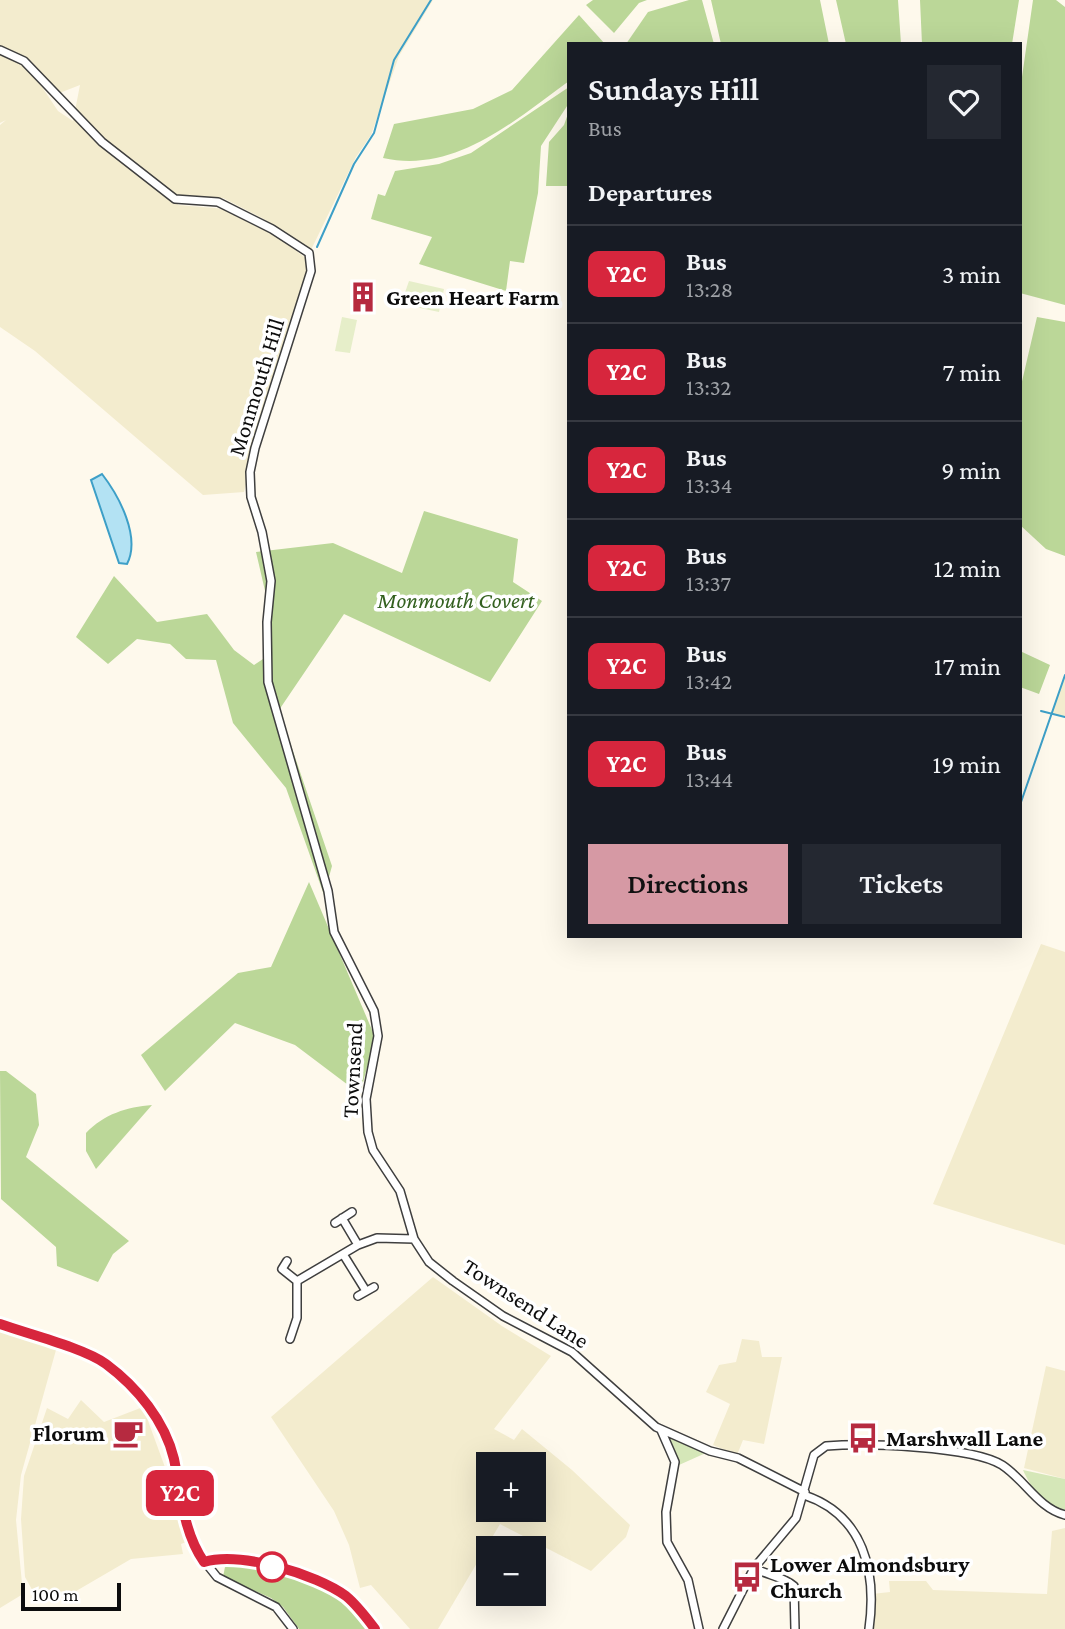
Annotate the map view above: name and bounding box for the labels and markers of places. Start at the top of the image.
building icon: Green Heart Farm [346,280,380,314]
place label: Green Heart Farm [386,284,560,310]
cafe icon: Florum [111,1416,145,1450]
place label: Florum [33,1420,106,1446]
bus stop icon: Marshwall Lane [846,1421,880,1455]
place label: Marshwall Lane [886,1425,1043,1451]
place label: Lower Almondsbury Church [770,1551,970,1603]
unlabelled marker [257,1552,287,1582]
bus stop icon: Lower Almondsbury Church [730,1560,764,1594]

